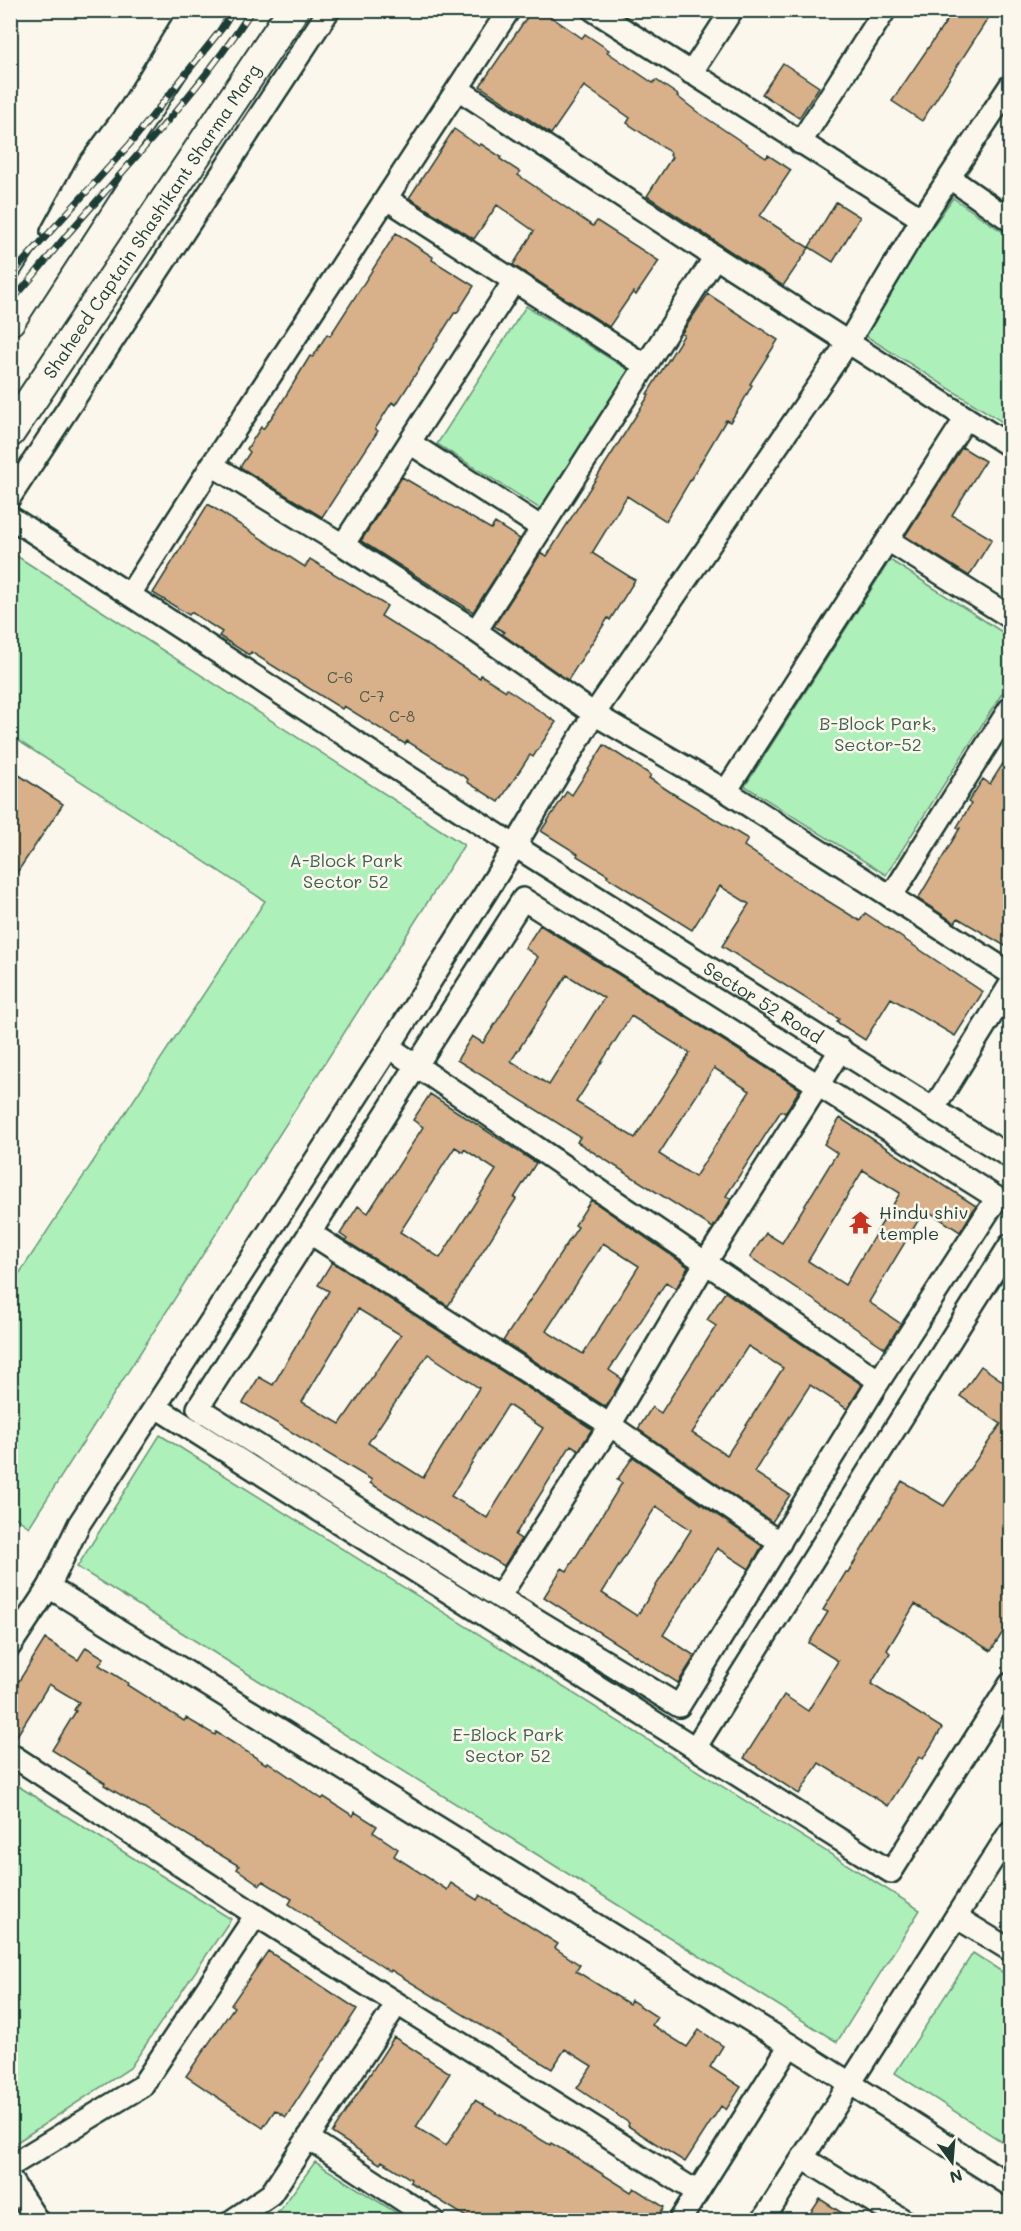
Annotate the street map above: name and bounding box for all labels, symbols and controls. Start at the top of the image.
street label: Shaheed Captain Shashikant Sharma Marg [37,59,266,383]
house number: C-6 [327,667,353,687]
house number: C-7 [359,686,385,706]
house number: C-8 [389,706,415,726]
park label: B-Block Park, Sector-52 [819,711,937,756]
park label: A-Block Park Sector 52 [289,848,403,893]
street label: Sector 52 Road [699,956,828,1048]
place label: Hindu shiv temple [879,1200,968,1245]
temple icon: Hindu shiv temple [848,1209,874,1235]
park label: E-Block Park Sector 52 [453,1722,564,1767]
north arrow [922,2132,982,2192]
text: N [948,2165,965,2189]

